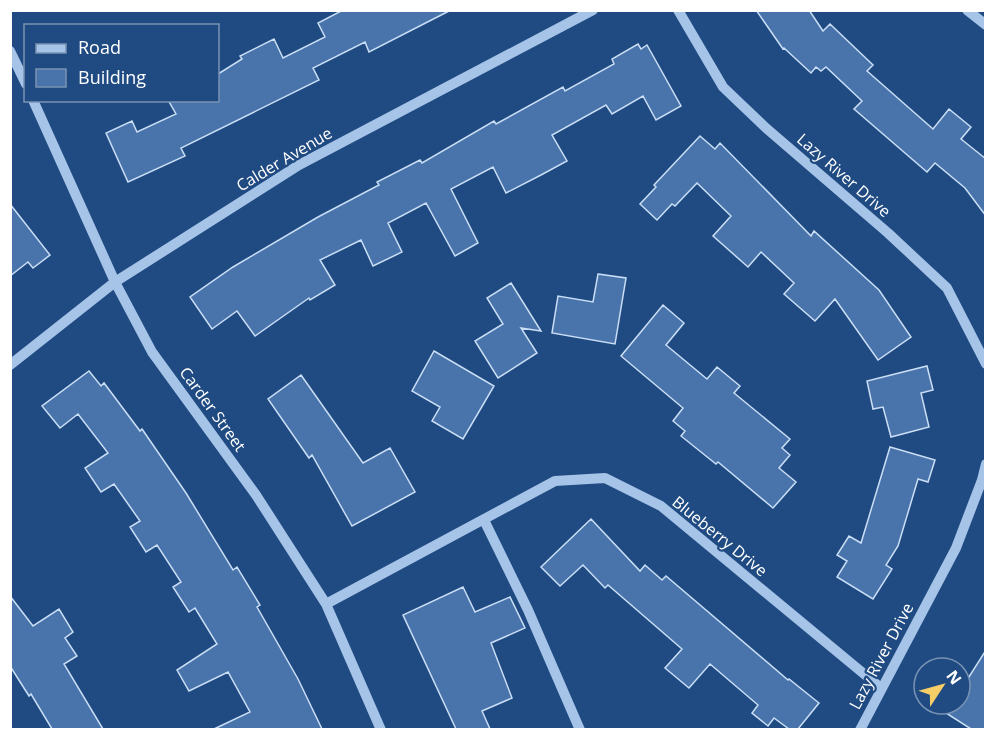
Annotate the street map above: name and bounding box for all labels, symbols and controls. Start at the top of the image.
legend [24,24,219,102]
text: Road [78,35,121,59]
text: Building [78,65,146,89]
street label: Calder Avenue [232,122,336,196]
street label: Lazy River Drive [792,128,896,222]
street label: Carder Street [175,362,251,456]
street label: Blueberry Drive [668,491,772,581]
street label: Lazy River Drive [844,599,918,713]
north arrow [912,656,972,716]
text: N [941,665,967,689]

